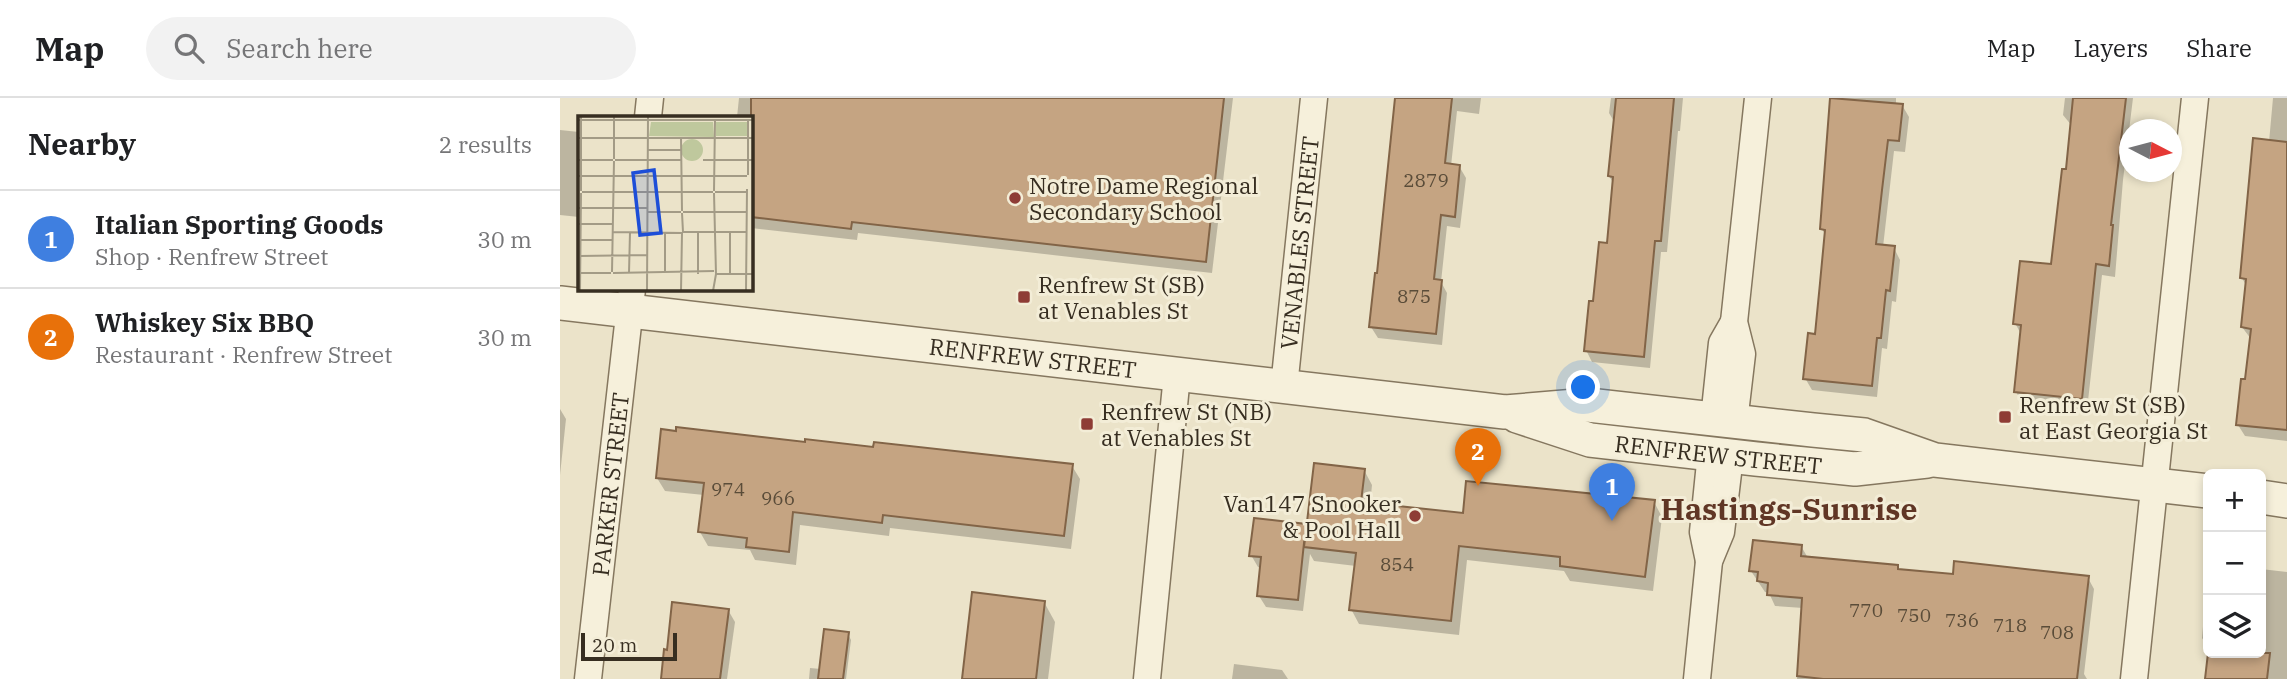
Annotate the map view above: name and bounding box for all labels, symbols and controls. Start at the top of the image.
search box [146,17,636,80]
text: Map [35,27,104,70]
icon: search [170,29,208,67]
text: Search here [226,31,373,65]
text: Map [1987,32,2035,64]
text: Layers [2073,32,2148,64]
text: Share [2186,32,2252,64]
inset map [578,116,752,290]
north arrow [2119,119,2182,182]
text: Nearby [28,124,136,163]
text: 2 results [439,129,532,159]
street label: VENABLES STREET [1273,135,1325,351]
house number: 2879 [1403,168,1449,192]
place label: Notre Dame Regional Secondary School [1029,170,1259,226]
marker: Notre Dame Regional Secondary School [1007,190,1023,206]
text: Italian Sporting Goods [95,207,384,241]
text: 1 [44,224,58,254]
text: 30 m [477,224,532,254]
text: Shop · Renfrew Street [95,241,328,271]
place label: Renfrew St (SB) at Venables St [1038,269,1205,325]
house number: 875 [1397,284,1431,308]
marker: Renfrew St (SB) at Venables St [1016,289,1032,305]
text: Whiskey Six BBQ [95,305,314,339]
text: 2 [44,322,58,352]
text: 30 m [477,322,532,352]
street label: RENFREW STREET [928,331,1138,384]
text: Restaurant · Renfrew Street [95,339,392,369]
your location [1566,370,1600,404]
place label: Renfrew St (SB) at East Georgia St [2019,389,2208,445]
street label: PARKER STREET [585,391,635,578]
place label: Renfrew St (NB) at Venables St [1101,396,1272,452]
marker: Renfrew St (SB) at East Georgia St [1997,409,2013,425]
marker: Renfrew St (NB) at Venables St [1079,416,1095,432]
pin: 2 [1455,428,1501,486]
street label: RENFREW STREET [1613,428,1824,481]
pin: 1 [1589,463,1635,521]
map controls [2203,469,2266,658]
button: + [2203,469,2266,532]
house number: 974 [711,477,745,501]
house number: 966 [761,486,795,510]
place label: Van147 Snooker & Pool Hall [1223,488,1401,544]
district label: Hastings-Sunrise [1661,489,1917,528]
marker: Van147 Snooker & Pool Hall [1407,508,1423,524]
button: − [2203,532,2266,595]
house number: 854 [1380,552,1414,576]
button: layers [2203,595,2266,658]
house number: 770 [1849,598,1883,622]
house number: 750 [1897,603,1931,627]
house number: 736 [1945,608,1979,632]
house number: 718 [1993,613,2027,637]
house number: 708 [2040,620,2074,644]
scale bar [581,630,677,662]
text: 20 m [592,633,637,657]

